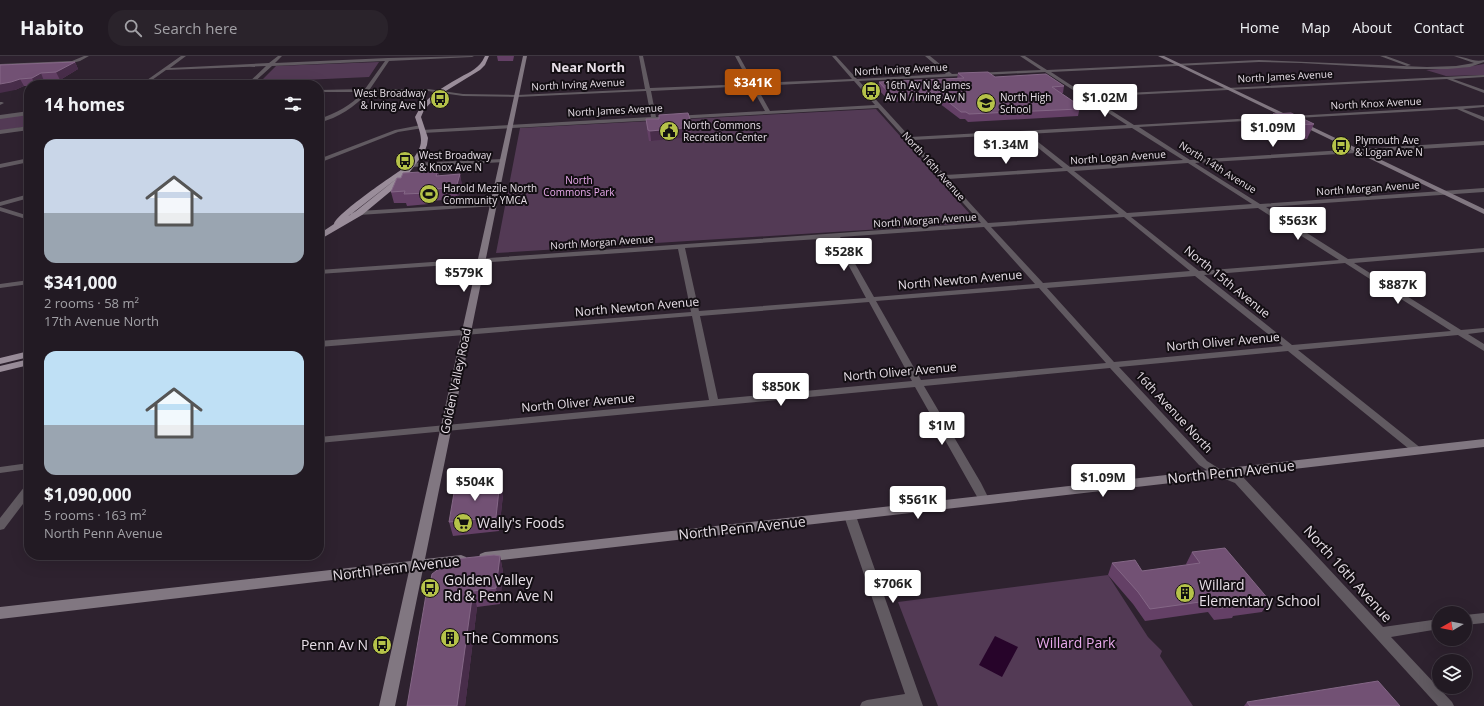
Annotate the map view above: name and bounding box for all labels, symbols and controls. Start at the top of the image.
search box [108,10,388,46]
text: Habito [20,15,84,41]
icon: search [122,17,144,39]
text: Search here [154,18,237,38]
text: Home [1240,18,1279,37]
text: Map [1301,18,1330,37]
text: About [1352,18,1392,37]
text: Contact [1414,18,1464,37]
district label: Near North [551,58,625,76]
street label: North Irving Avenue [854,60,948,78]
street label: North James Avenue [1237,66,1333,85]
pin: $341K [725,69,781,103]
text: $341K [734,73,772,91]
street label: North Irving Avenue [531,75,625,93]
place label: 16th Av N & James Av N / Irving Av N [885,78,971,104]
bus stop icon: 16th Av N & James Av N / Irving Av N [860,80,882,102]
pin: $1.02M [1072,84,1138,118]
place label: West Broadway & Irving Ave N [354,86,427,112]
bus stop icon: West Broadway & Irving Ave N [429,88,451,110]
text: $1.02M [1082,88,1128,106]
place label: North High School [1000,90,1051,116]
school or university icon: North High School [975,92,997,114]
text: 14 homes [44,93,125,116]
icon: filters [282,93,304,115]
street label: North Knox Avenue [1330,94,1422,112]
street label: North James Avenue [567,100,663,119]
pin: $1.09M [1240,114,1306,148]
place label: North Commons Recreation Center [683,118,767,144]
text: $1.09M [1250,118,1296,136]
public building icon: North Commons Recreation Center [658,120,680,142]
street label: North 16th Avenue [899,128,969,204]
pin: $1.34M [973,131,1039,165]
place label: Plymouth Ave & Logan Ave N [1355,133,1423,159]
text: $1.34M [983,135,1029,153]
bus stop icon: Plymouth Ave & Logan Ave N [1330,135,1352,157]
street label: North 14th Avenue [1177,138,1260,197]
street label: North Logan Avenue [1070,147,1167,167]
place label: West Broadway & Knox Ave N [419,148,492,174]
bus stop icon: West Broadway & Knox Ave N [394,150,416,172]
icon: home [138,165,210,237]
park label: North Commons Park [543,173,615,199]
street label: North Morgan Avenue [1316,177,1421,199]
place label: Harold Mezile North Community YMCA [443,181,537,207]
sports icon: Harold Mezile North Community YMCA [418,183,440,205]
pin: $563K [1270,207,1326,241]
street label: North Morgan Avenue [873,209,978,231]
text: $563K [1279,211,1317,229]
street label: North Morgan Avenue [550,231,655,253]
pin: $528K [816,238,872,272]
text: $528K [825,242,863,260]
street label: North 15th Avenue [1181,242,1274,322]
pin: $579K [436,259,492,293]
text: $579K [445,263,483,281]
street label: North Newton Avenue [897,266,1023,293]
text: $341,000 [44,271,117,294]
pin: $887K [1370,271,1426,305]
text: $887K [1379,275,1417,293]
street label: North Newton Avenue [574,293,700,320]
text: 2 rooms · 58 m² [44,294,139,312]
text: 17th Avenue North [44,312,159,330]
street label: Golden Valley Road [436,326,475,435]
street label: North Oliver Avenue [1166,328,1281,355]
street label: North Oliver Avenue [843,358,958,385]
street label: 16th Avenue North [1132,367,1217,456]
pin: $850K [753,373,809,407]
icon: home [138,377,210,449]
text: $850K [762,377,800,395]
street label: North Oliver Avenue [521,389,636,416]
pin: $1M [923,412,961,446]
text: $1M [928,416,956,434]
street label: North Penn Avenue [1166,455,1296,488]
pin: $1.09M [1070,464,1136,498]
pin: $504K [447,468,503,502]
text: $1.09M [1080,468,1126,486]
text: $504K [456,472,494,490]
text: $1,090,000 [44,483,131,506]
pin: $561K [890,486,946,520]
text: $561K [899,490,937,508]
text: 5 rooms · 163 m² [44,506,146,524]
street label: North Penn Avenue [677,511,807,544]
supermarket icon: Wally's Foods [452,512,474,534]
place label: Wally's Foods [477,513,565,532]
street label: North 16th Avenue [1300,521,1397,626]
text: North Penn Avenue [44,524,163,542]
street label: North Penn Avenue [331,550,461,585]
place label: Golden Valley Rd & Penn Ave N [444,570,554,605]
pin: $706K [865,570,921,604]
text: $706K [874,574,912,592]
place label: Willard Elementary School [1199,575,1320,610]
bus stop icon: Golden Valley Rd & Penn Ave N [419,577,441,599]
building icon: Willard Elementary School [1174,582,1196,604]
north arrow [1432,606,1472,646]
map controls [1432,606,1472,694]
building icon: The Commons [439,627,461,649]
place label: The Commons [464,628,559,647]
park label: Willard Park [1037,633,1116,652]
bus stop icon: Penn Av N [371,634,393,656]
place label: Penn Av N [301,635,368,654]
button: layers [1432,654,1472,694]

